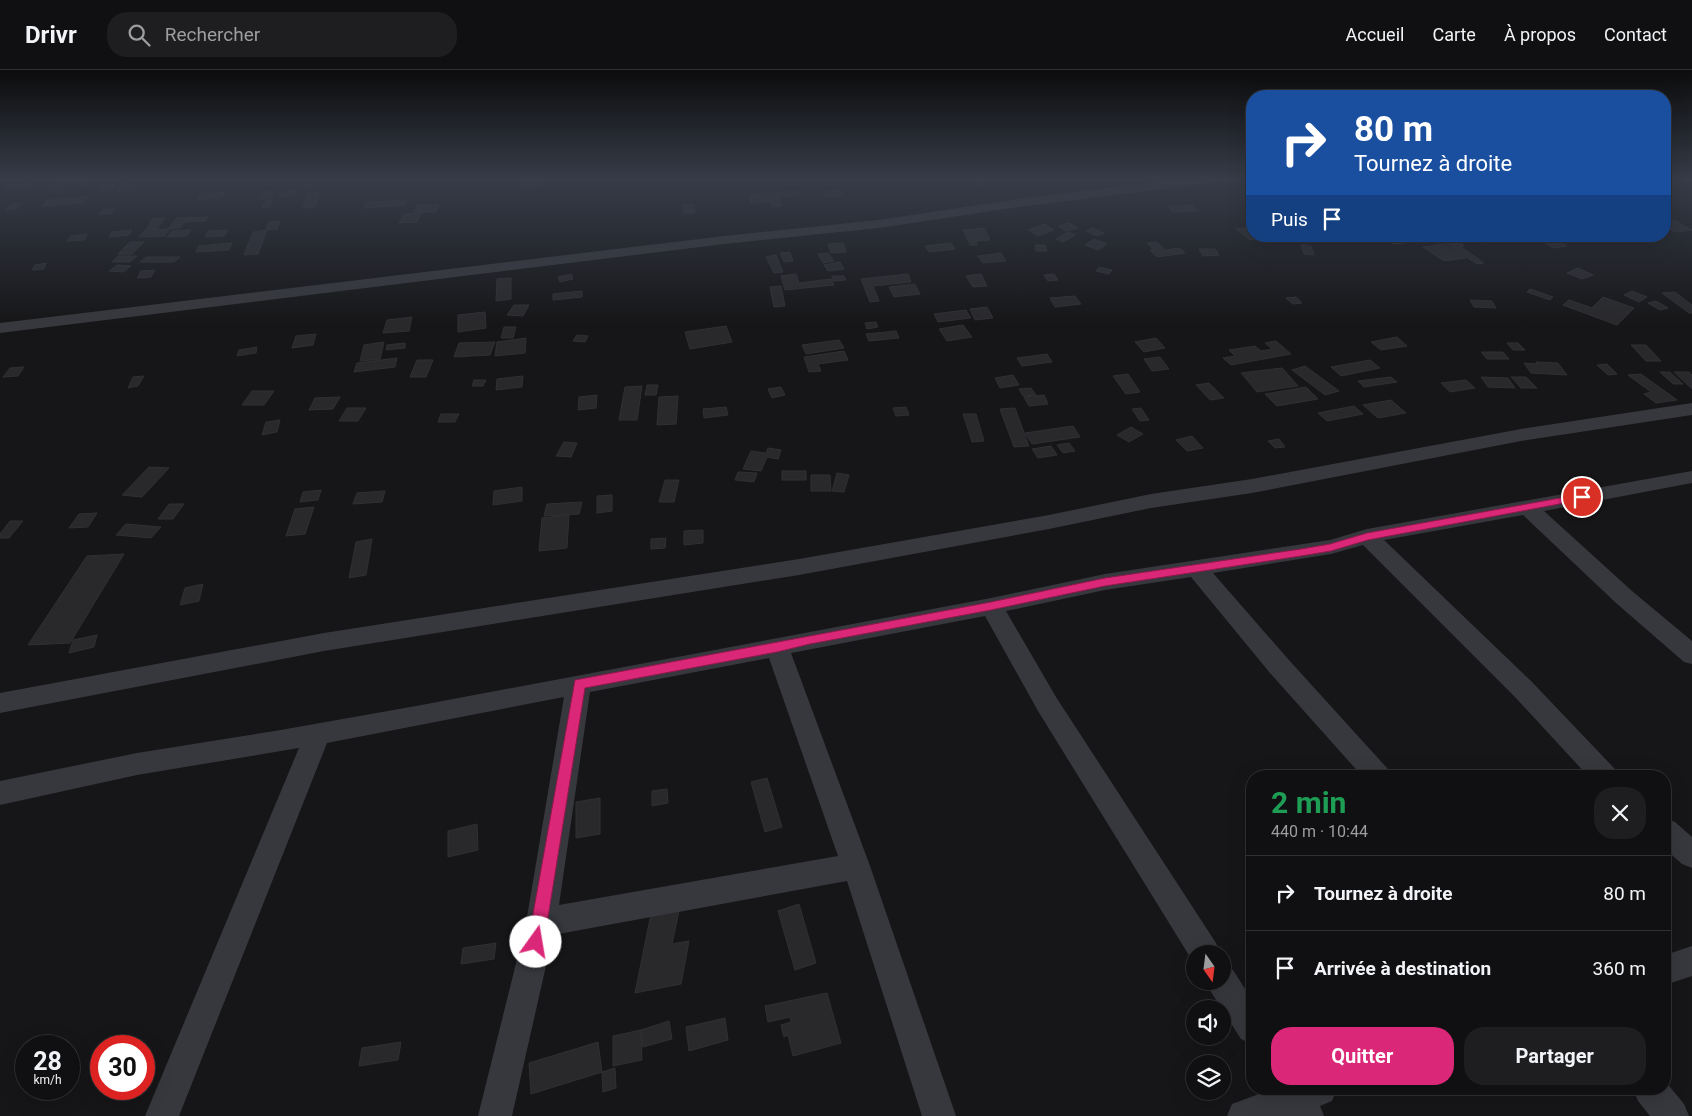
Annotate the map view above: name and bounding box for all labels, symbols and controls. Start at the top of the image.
search box [107,12,457,57]
text: Drivr [25,21,77,49]
icon: search [125,21,153,49]
text: Rechercher [165,23,260,46]
text: Accueil [1346,24,1404,45]
text: Carte [1432,24,1476,45]
text: À propos [1504,24,1576,45]
text: Contact [1604,24,1667,45]
text: 80 m [1354,109,1433,150]
icon: right [1271,110,1336,175]
text: Tournez à droite [1354,151,1512,176]
icon: arrive [1318,205,1346,233]
text: Puis [1271,208,1308,231]
pin [1561,476,1603,518]
icon: arrive [1568,483,1596,511]
text: 2 min [1271,785,1346,820]
button: close [1594,787,1646,839]
text: 440 m · 10:44 [1271,822,1368,841]
icon: right [1271,879,1299,907]
text: Tournez à droite [1314,882,1453,905]
text: 80 m [1603,882,1646,905]
position arrow [509,915,561,967]
north arrow [1186,945,1231,990]
map controls [1186,945,1231,1100]
icon: arrive [1271,954,1299,982]
text: Arrivée à destination [1314,957,1491,980]
text: 360 m [1593,957,1646,980]
button: sound [1186,1000,1231,1045]
button: Quitter [1271,1027,1454,1085]
button: Partager [1464,1027,1646,1085]
speed limit sign: 30 [90,1035,155,1100]
text: 28 [33,1047,62,1076]
button: layers [1186,1055,1231,1100]
text: km/h [33,1073,62,1087]

